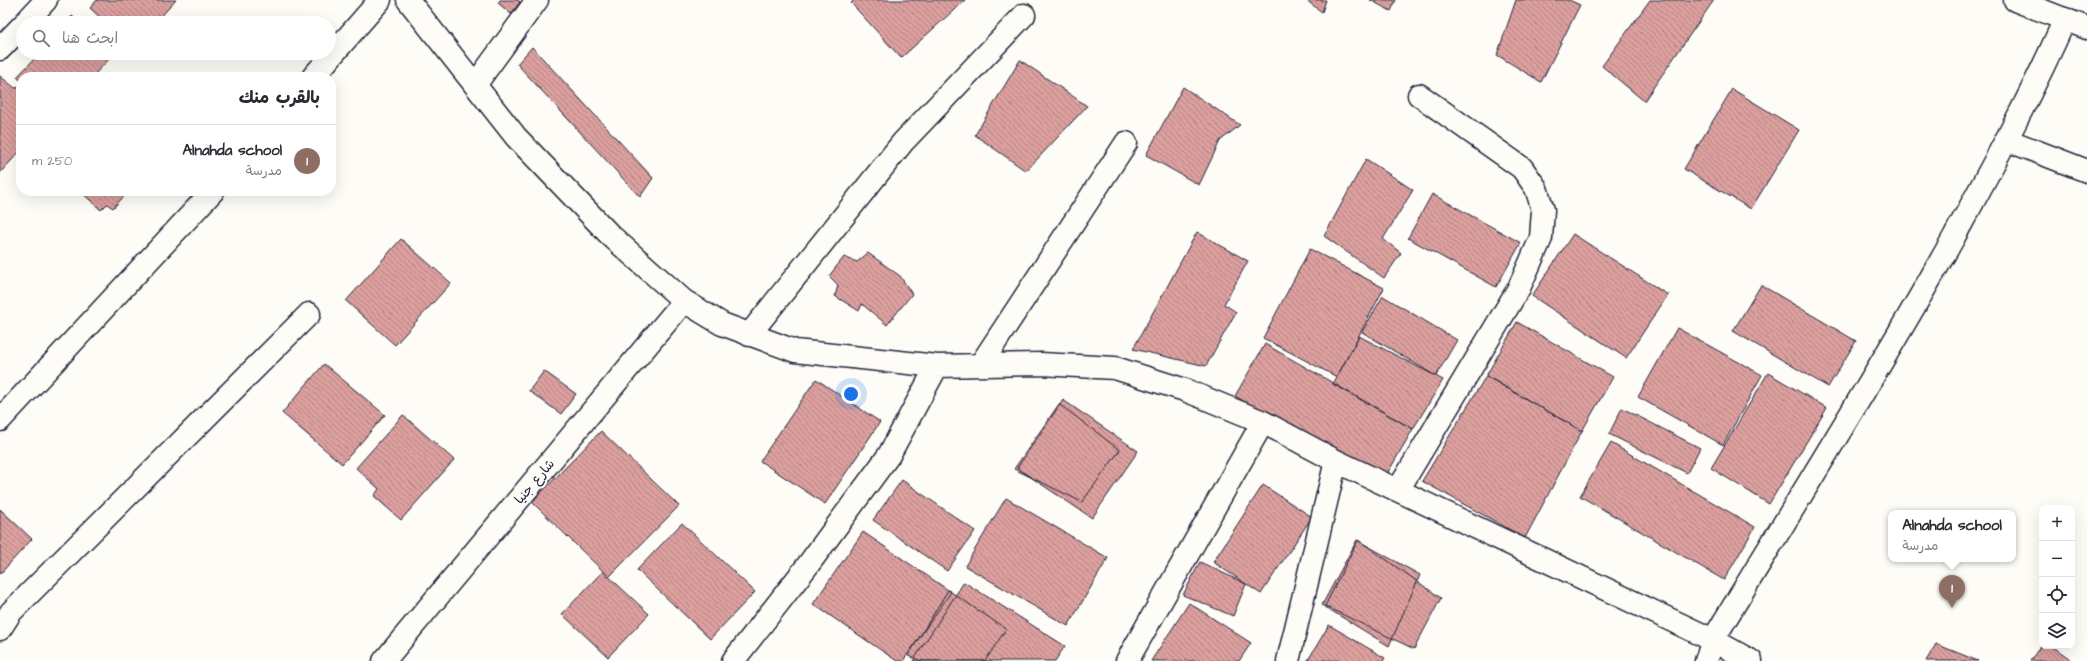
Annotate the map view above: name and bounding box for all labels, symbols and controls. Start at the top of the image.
search box [16,16,336,60]
icon: search [30,27,52,49]
text: ابحث هنا [62,28,118,49]
text: بالقرب منك [239,86,320,110]
text: Alnahda school [182,140,282,161]
text: 250 m [32,152,72,170]
text: 1 [306,152,308,170]
text: مدرسة [246,162,282,180]
your location [841,384,861,404]
street label: شارع جنيا [511,455,559,508]
map controls [2039,505,2075,649]
button: + [2039,505,2075,541]
popup [1888,510,2016,562]
text: Alnahda school [1902,515,2002,536]
text: مدرسة [1902,537,1938,555]
button: − [2039,541,2075,577]
pin: 1 [1939,575,1965,608]
button: locate [2039,577,2075,613]
button: layers [2039,613,2075,649]

